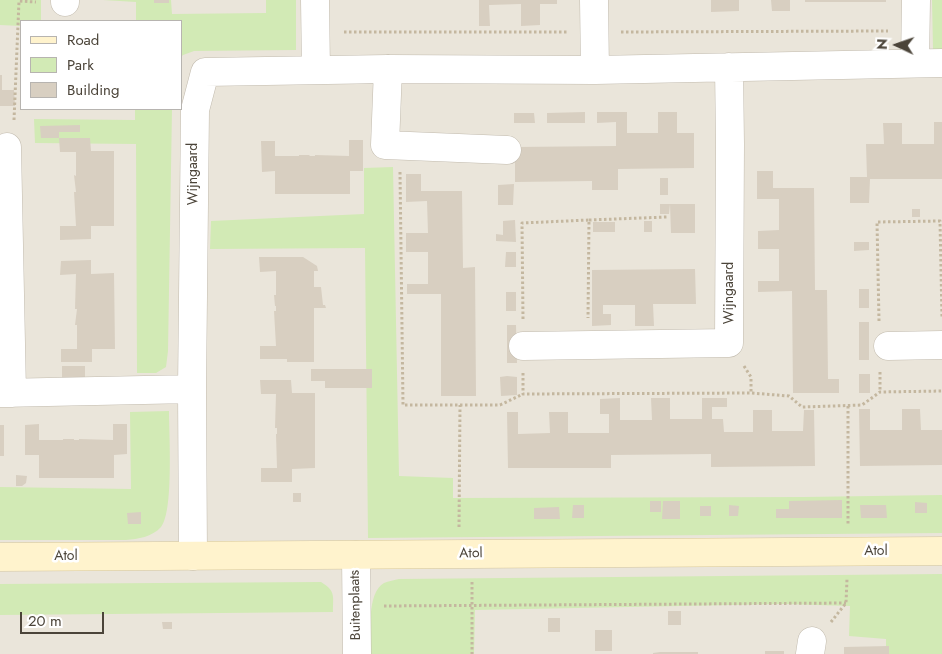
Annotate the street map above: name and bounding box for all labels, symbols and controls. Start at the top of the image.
legend [20,20,182,110]
north arrow [872,20,922,70]
text: Road [67,29,99,51]
text: N [872,38,892,50]
text: Park [67,54,94,76]
text: Building [67,79,119,101]
street label: Wijngaard [186,143,202,205]
street label: Wijngaard [722,262,738,324]
street label: Atol [864,544,888,560]
street label: Atol [459,545,483,563]
street label: Atol [54,549,78,565]
street label: Buitenplaats [347,570,365,640]
scale bar [22,602,106,634]
text: 20 m [28,610,62,632]

